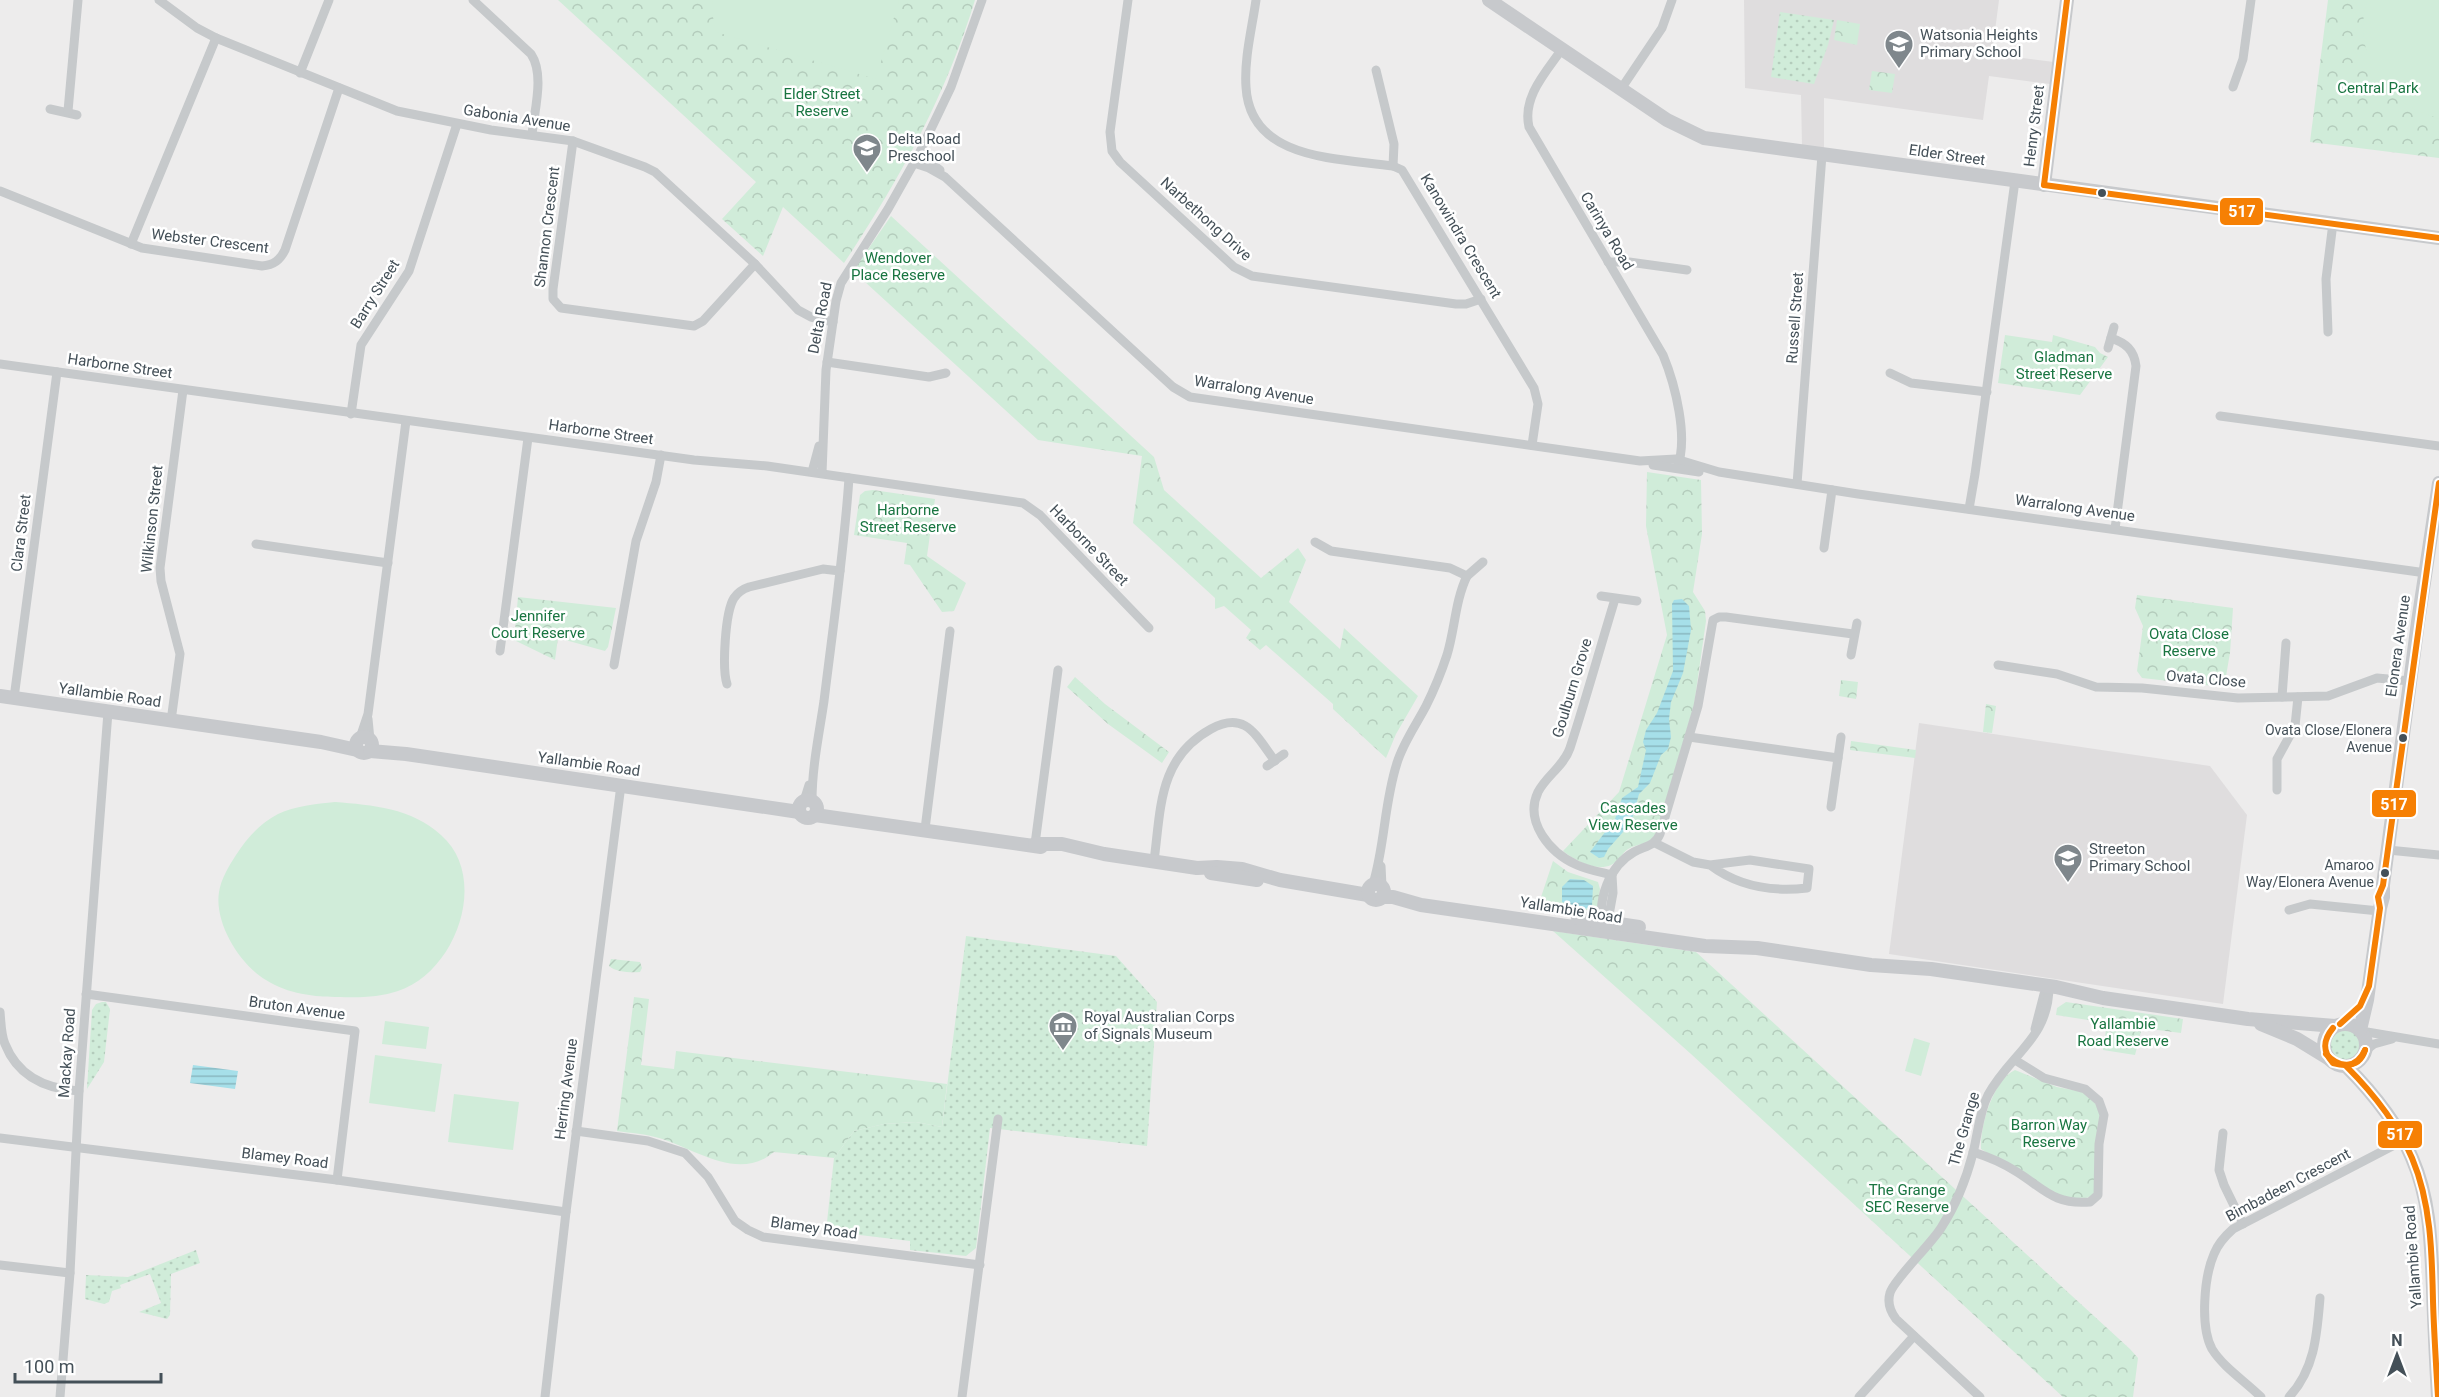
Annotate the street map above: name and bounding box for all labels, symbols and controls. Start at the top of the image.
place label: Watsonia Heights Primary School [1920,26,2038,61]
school or university icon: Watsonia Heights Primary School [1883,28,1915,70]
park label: Central Park [2337,79,2419,97]
street label: Henry Street [2020,84,2048,168]
park label: Elder Street Reserve [784,85,861,120]
street label: Gabonia Avenue [462,101,572,135]
place label: Delta Road Preschool [888,130,961,165]
school or university icon: Delta Road Preschool [851,132,883,174]
street label: Elder Street [1908,141,1986,169]
street label: Shannon Crescent [531,165,563,289]
street label: Kanowindra Crescent [1417,170,1505,302]
street label: Narbethong Drive [1157,173,1255,265]
unlabelled marker [2096,187,2108,199]
street label: Carinya Road [1577,189,1637,273]
line badge: 517 [2219,197,2264,226]
text: 517 [2228,202,2256,221]
street label: Webster Crescent [150,225,270,257]
park label: Wendover Place Reserve [851,249,945,284]
street label: Barry Street [347,256,403,332]
street label: Russell Street [1783,272,1807,364]
street label: Delta Road [804,281,836,355]
park label: Gladman Street Reserve [2016,348,2112,383]
street label: Harborne Street [66,350,174,382]
street label: Warralong Avenue [1193,372,1315,408]
street label: Harborne Street [547,416,655,448]
street label: Wilkinson Street [137,464,167,574]
street label: Warralong Avenue [2014,491,2136,525]
street label: Clara Street [7,493,35,573]
park label: Harborne Street Reserve [860,501,956,536]
street label: Harborne Street [1046,501,1132,589]
street label: Elonera Avenue [2382,594,2414,698]
park label: Jennifer Court Reserve [491,607,585,642]
park label: Ovata Close Reserve [2149,625,2229,660]
street label: Goulburn Grove [1548,636,1596,740]
street label: Ovata Close [2165,667,2247,691]
street label: Yallambie Road [58,679,162,711]
place label: Ovata Close/Elonera Avenue [2265,722,2392,755]
marker: Ovata Close/Elonera Avenue [2397,732,2409,744]
street label: Yallambie Road [537,748,641,780]
line badge: 517 [2371,789,2417,818]
text: 517 [2380,795,2408,814]
park label: Cascades View Reserve [1588,799,1678,834]
place label: Streeton Primary School [2089,840,2190,875]
school or university icon: Streeton Primary School [2052,842,2084,884]
place label: Amaroo Way/Elonera Avenue [2246,857,2374,890]
marker: Amaroo Way/Elonera Avenue [2379,867,2391,879]
street label: Yallambie Road [1519,893,1623,927]
street label: Bruton Avenue [248,992,346,1024]
street label: Mackay Road [55,1007,79,1099]
place label: Royal Australian Corps of Signals Museum [1084,1008,1235,1043]
museum icon: Royal Australian Corps of Signals Museum [1047,1010,1079,1052]
park label: Yallambie Road Reserve [2077,1015,2169,1050]
street label: Herring Avenue [551,1037,581,1141]
street label: The Grange [1945,1090,1983,1168]
park label: Barron Way Reserve [2011,1116,2087,1151]
line badge: 517 [2377,1120,2423,1149]
text: 517 [2386,1125,2414,1144]
street label: Blamey Road [241,1144,329,1172]
street label: Bimbadeen Crescent [2223,1145,2353,1225]
park label: The Grange SEC Reserve [1865,1181,1949,1216]
street label: Yallambie Road [2400,1205,2426,1309]
street label: Blamey Road [769,1213,859,1243]
north arrow [2367,1325,2427,1385]
text: N [2391,1331,2403,1350]
scale bar [15,1346,160,1384]
text: 100 m [24,1356,75,1377]

